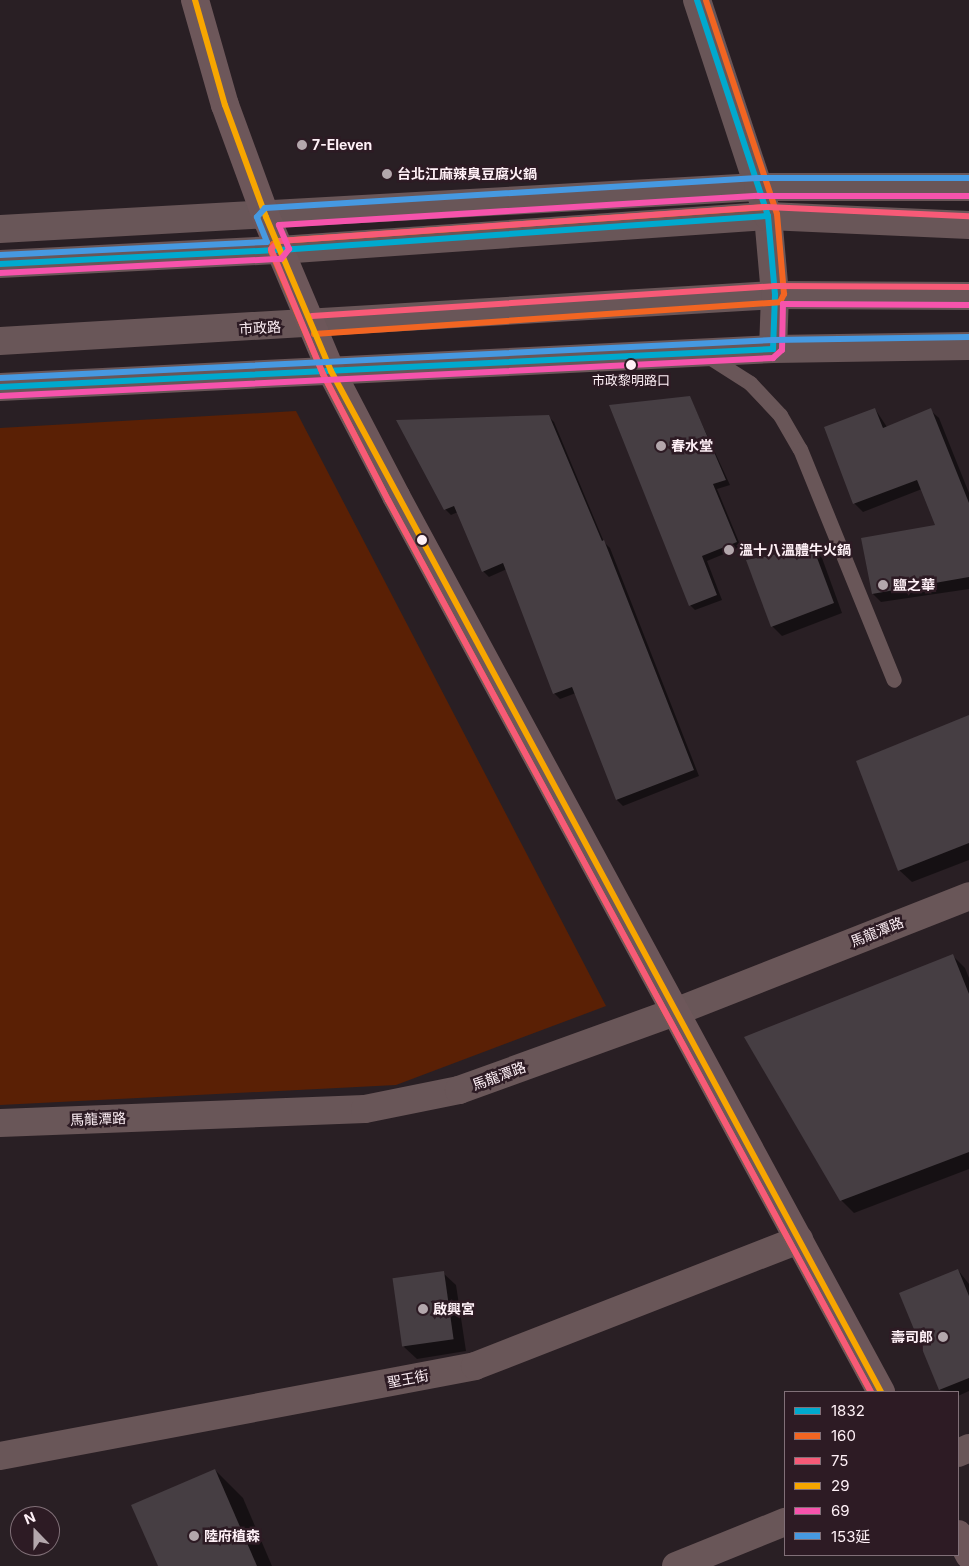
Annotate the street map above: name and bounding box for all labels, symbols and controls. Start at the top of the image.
place label: 7-Eleven [312,137,372,153]
marker: 7-Eleven [296,139,308,151]
place label: 台北江麻辣臭豆腐火鍋 [397,166,537,182]
marker: 台北江麻辣臭豆腐火鍋 [381,168,393,180]
street label: 市政路 [239,319,281,337]
marker: 市政黎明路口 [626,360,636,370]
place label: 市政黎明路口 [592,372,670,388]
place label: 春水堂 [671,438,713,454]
marker: 春水堂 [655,440,667,452]
unlabelled marker [417,535,427,545]
place label: 溫十八溫體牛火鍋 [739,542,851,558]
marker: 溫十八溫體牛火鍋 [723,544,735,556]
place label: 鹽之華 [893,577,935,593]
marker: 鹽之華 [877,579,889,591]
street label: 馬龍潭路 [848,914,906,950]
street label: 馬龍潭路 [470,1059,528,1093]
street label: 馬龍潭路 [70,1110,126,1128]
place label: 啟興宮 [433,1301,475,1317]
marker: 啟興宮 [417,1303,429,1315]
place label: 壽司郎 [891,1329,933,1345]
marker: 壽司郎 [937,1331,949,1343]
street label: 聖王街 [386,1367,430,1391]
legend [784,1391,959,1556]
text: 1832 [831,1401,865,1420]
text: 160 [831,1426,856,1445]
text: 75 [831,1451,848,1470]
text: 29 [831,1476,849,1495]
text: 69 [831,1501,850,1520]
north arrow [10,1506,60,1556]
text: N [21,1508,38,1527]
text: 153延 [831,1527,871,1546]
place label: 陸府植森 [204,1528,260,1544]
marker: 陸府植森 [188,1530,200,1542]

